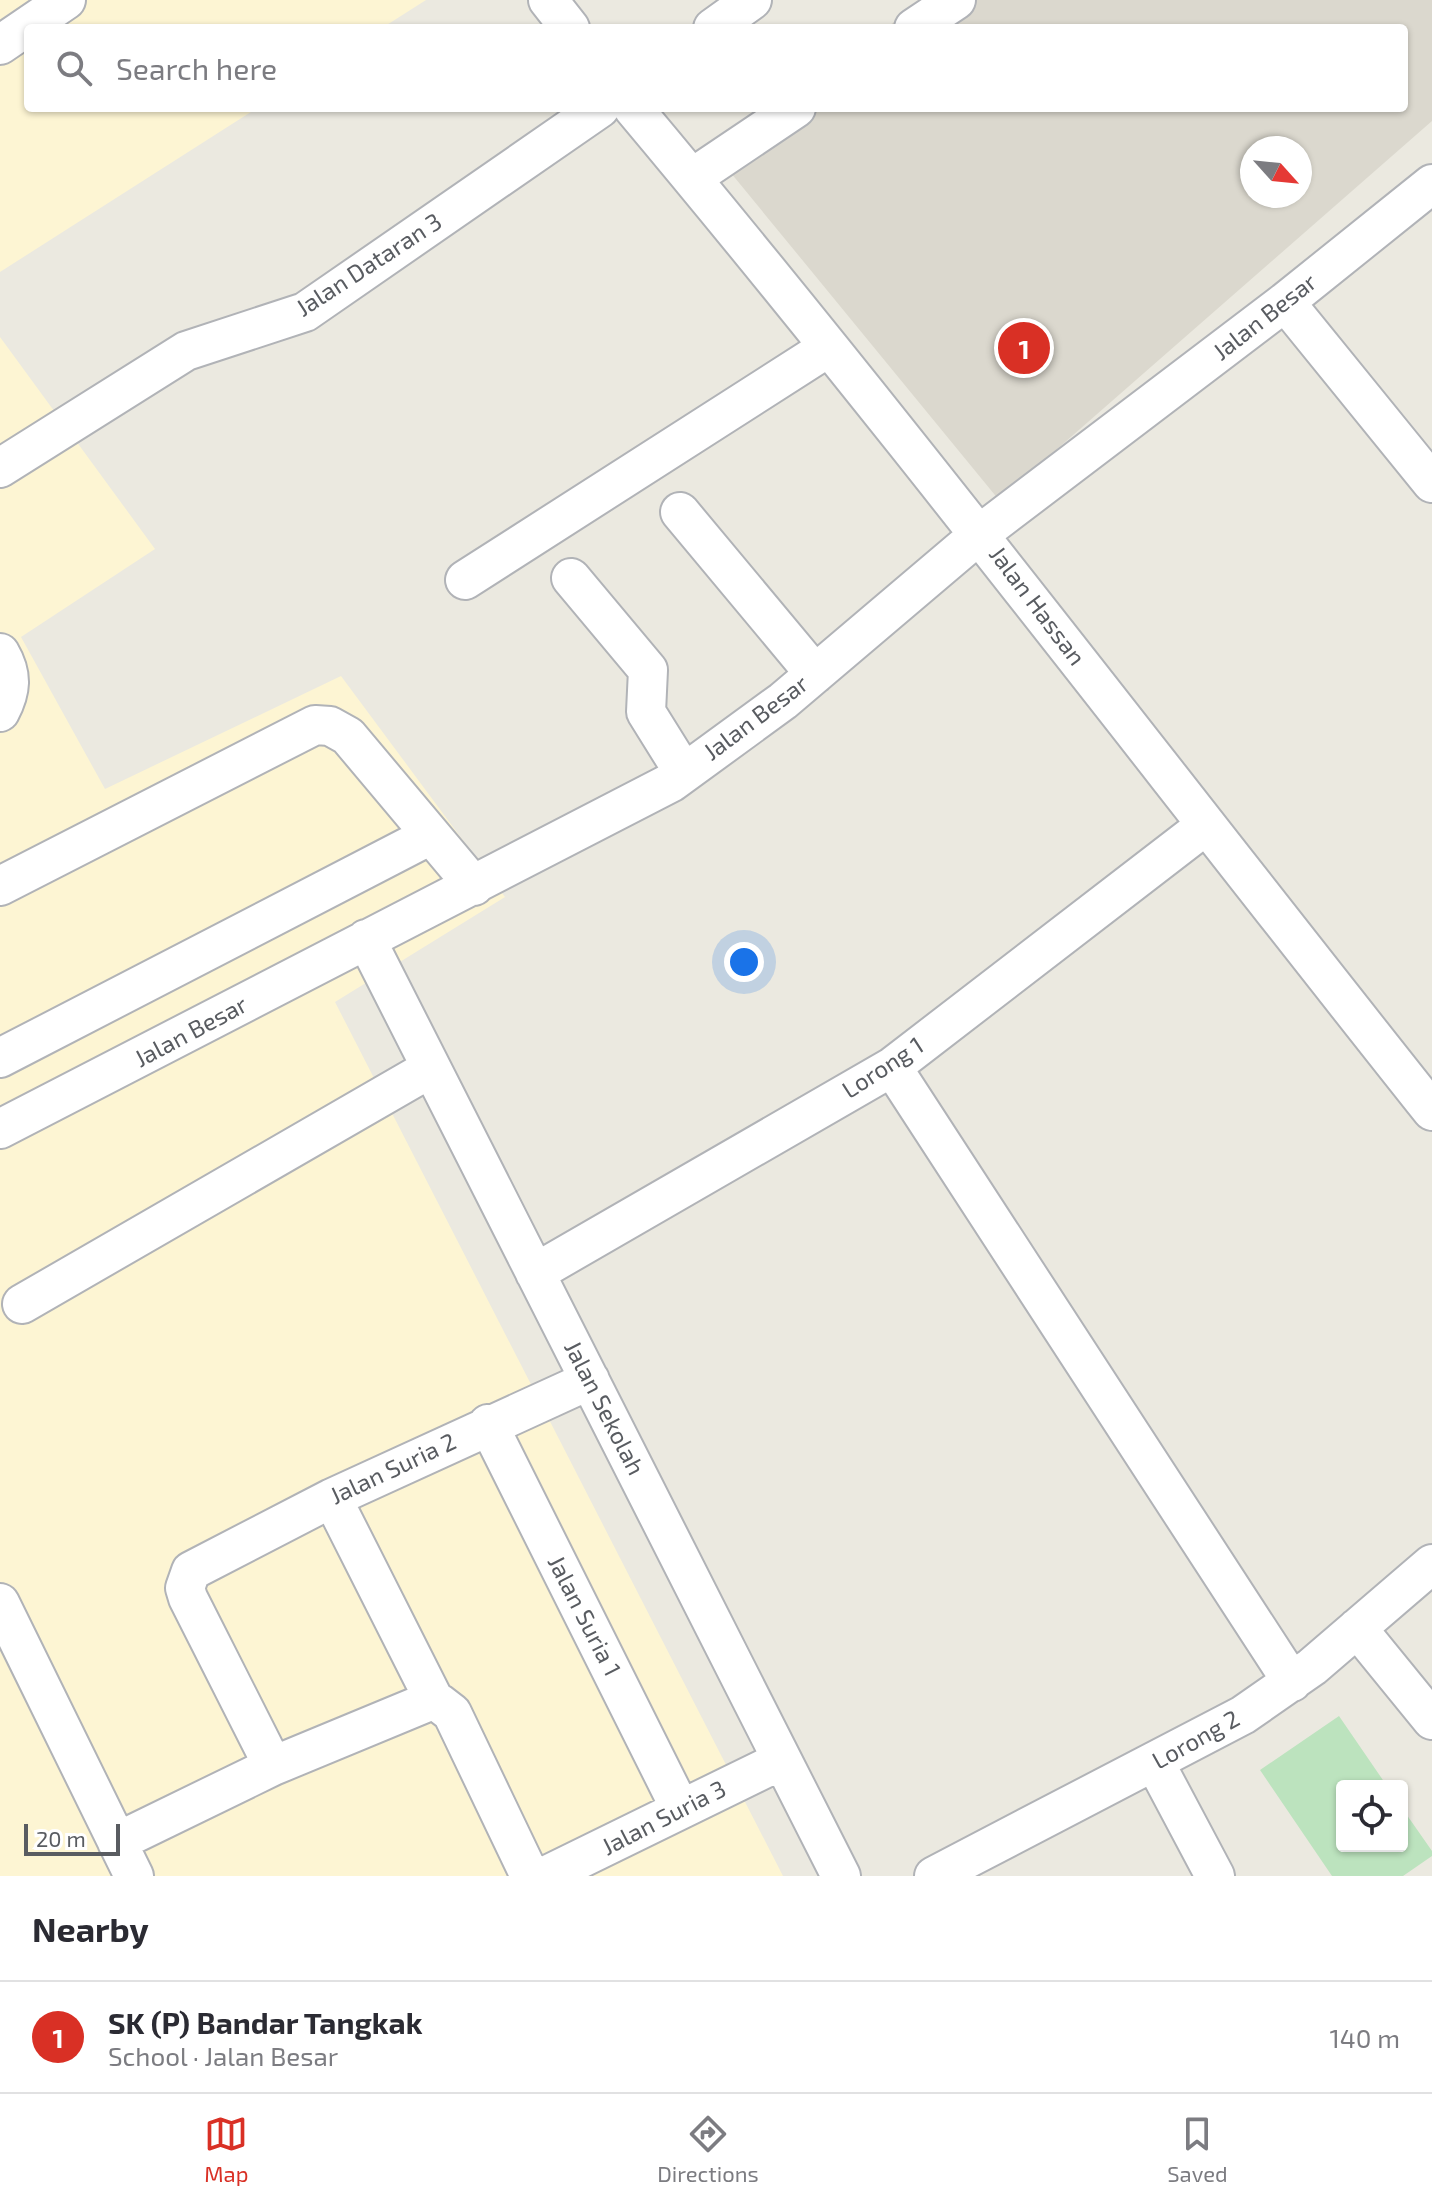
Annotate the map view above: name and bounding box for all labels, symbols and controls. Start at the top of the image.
search box [24,24,1408,112]
icon: search [52,46,96,90]
text: Search here [116,50,277,86]
north arrow [1240,136,1312,208]
street label: Jalan Dataran 3 [290,206,446,322]
street label: Jalan Besar [1206,266,1322,365]
pin: 1 [998,318,1050,378]
street label: Jalan Hassan [984,540,1092,670]
street label: Jalan Besar [697,668,814,766]
your location [724,942,764,982]
street label: Jalan Besar [129,989,252,1073]
street label: Lorong 1 [836,1030,928,1104]
street label: Jalan Sekolah [559,1335,652,1479]
street label: Jalan Suria 2 [325,1426,460,1509]
street label: Jalan Suria 1 [543,1550,628,1681]
street label: Lorong 2 [1147,1703,1244,1774]
street label: Jalan Suria 3 [596,1773,730,1860]
map controls [1336,1780,1408,1852]
button: locate [1336,1780,1408,1852]
scale bar [24,1820,120,1856]
text: 20 m [36,1825,86,1851]
text: Nearby [32,1908,149,1949]
text: SK (P) Bandar Tangkak [108,2004,423,2040]
text: 1 [52,2022,64,2053]
text: 140 m [1329,2022,1400,2053]
text: School · Jalan Besar [108,2040,338,2071]
tab: Map [204,2112,248,2186]
tab: Directions [657,2112,759,2186]
tab: Saved [1167,2112,1228,2186]

